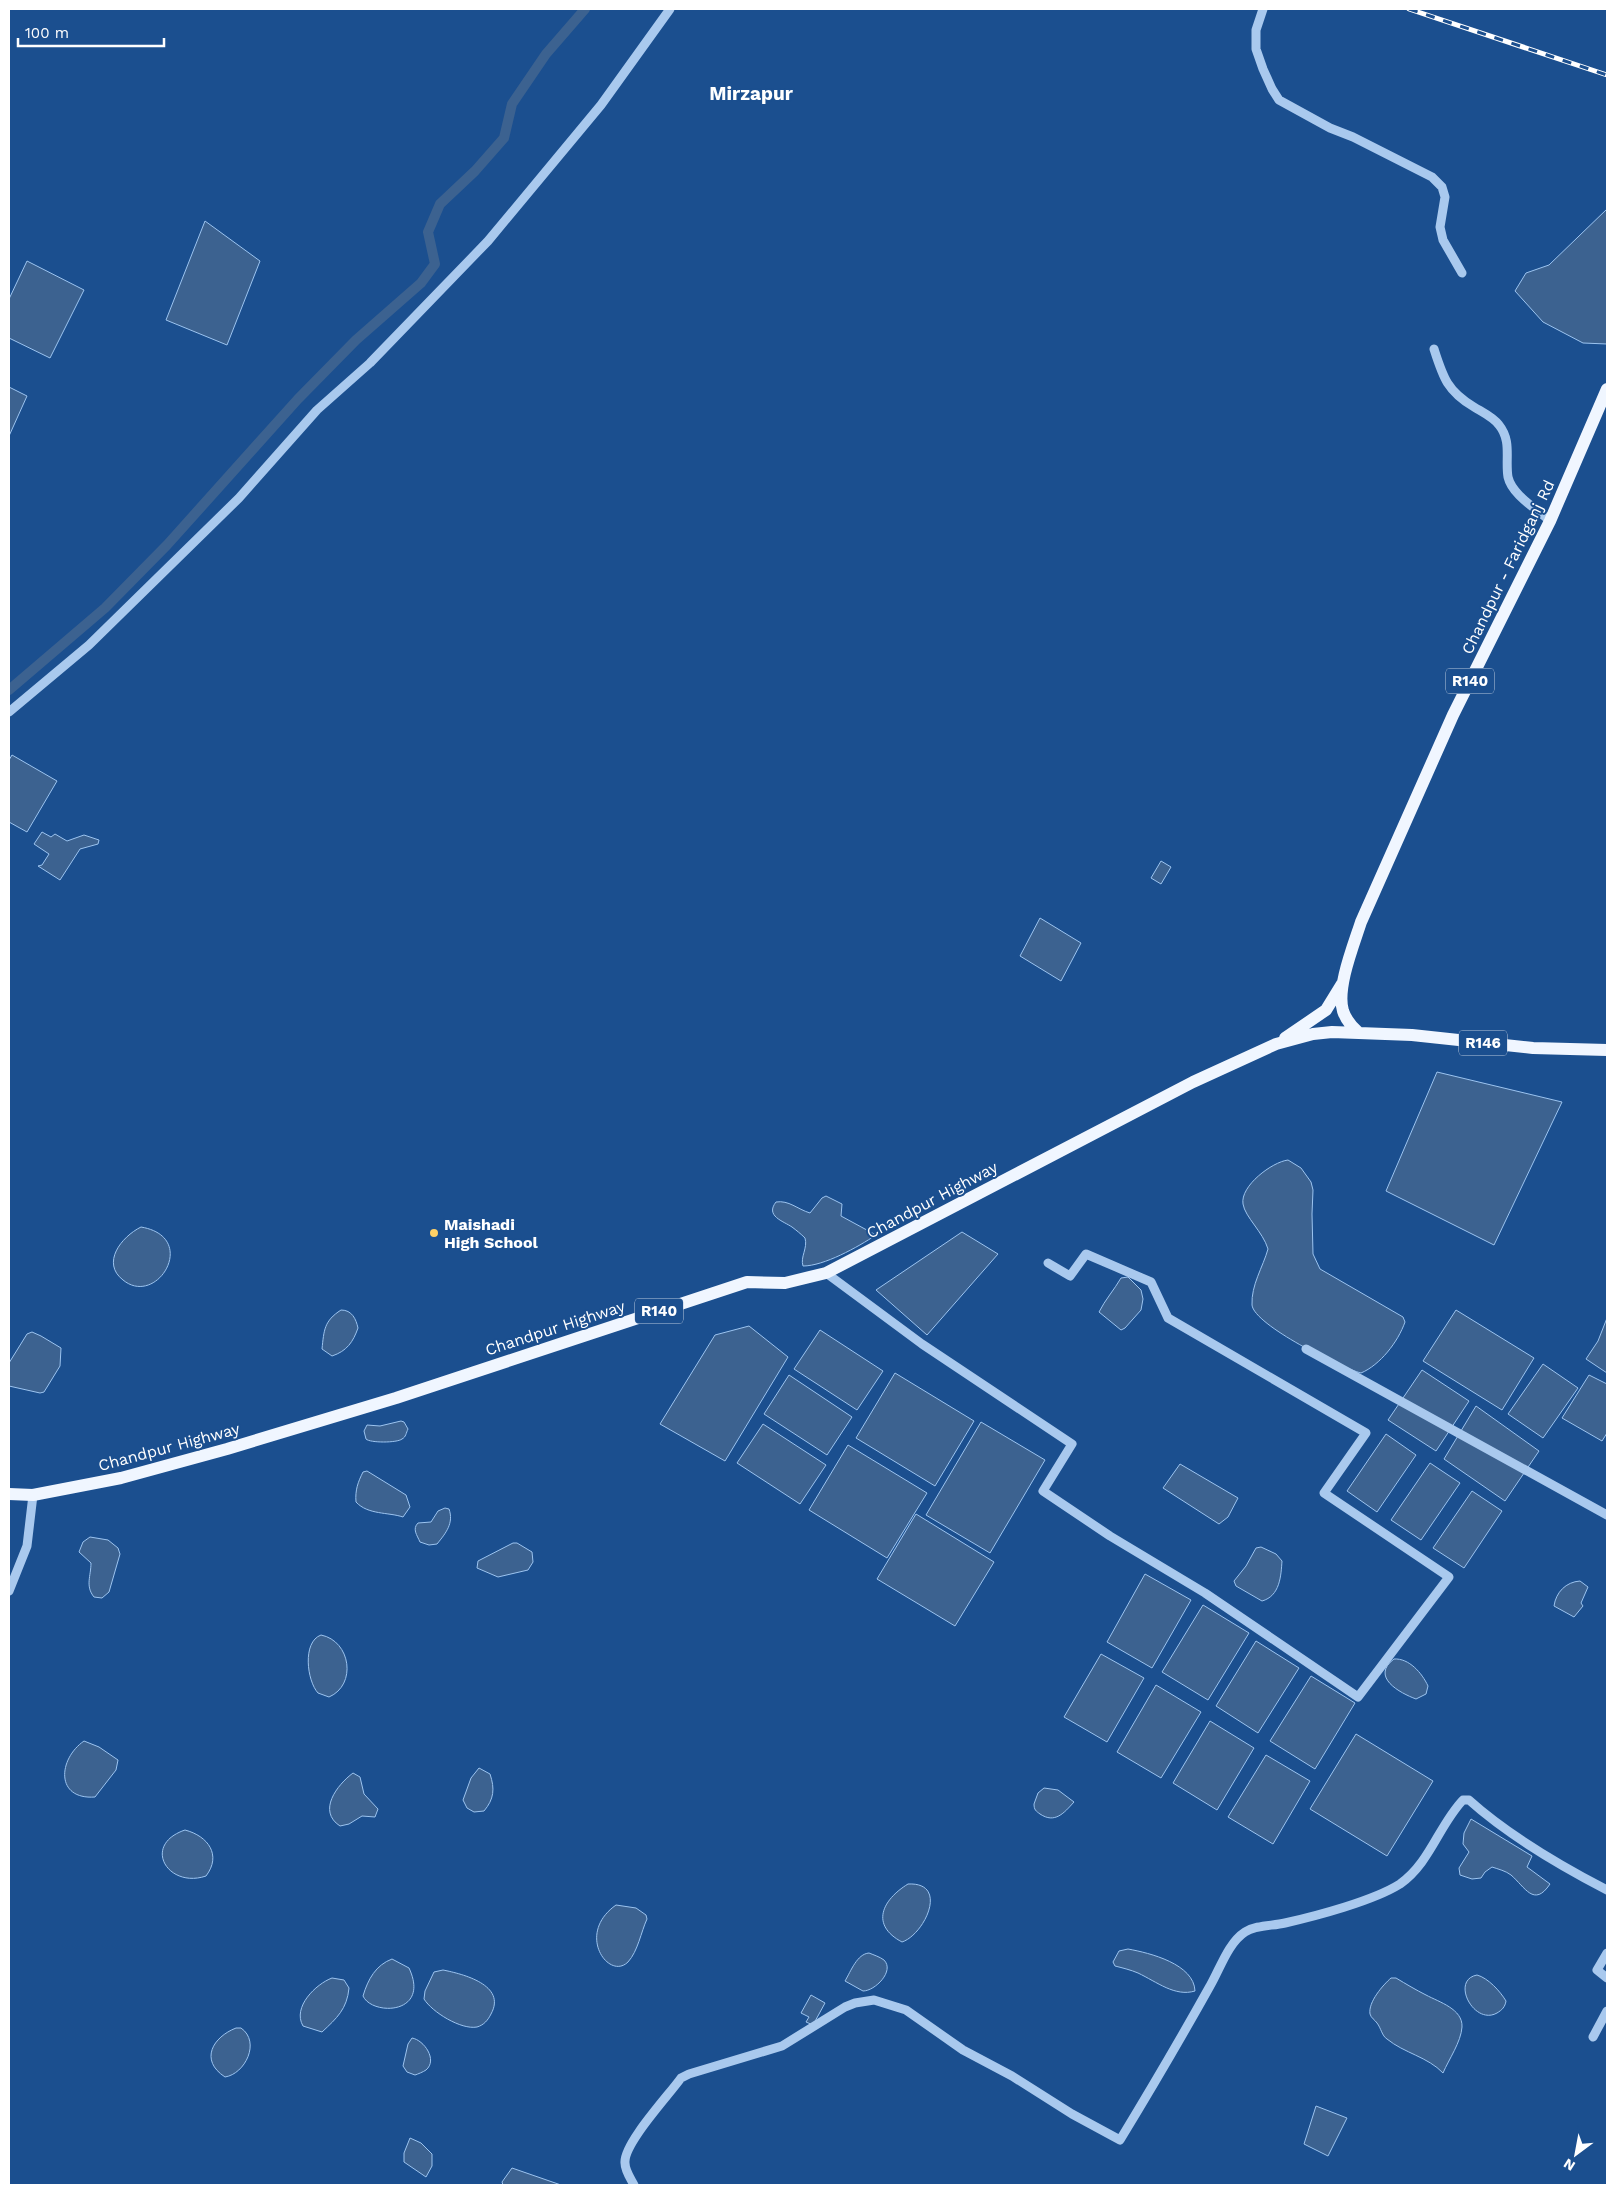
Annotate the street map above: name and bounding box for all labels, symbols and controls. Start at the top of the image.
scale bar [18,15,164,47]
text: 100 m [25,24,69,42]
district label: Mirzapur [709,82,794,105]
street label: Chandpur - Faridganj Rd [1458,477,1558,657]
road number: R140 [1446,668,1494,694]
road number: R146 [1459,1030,1507,1056]
street label: Chandpur Highway [863,1157,1001,1243]
place label: Maishadi High School [444,1215,538,1252]
marker: Maishadi High School [428,1227,440,1239]
street label: Chandpur Highway [483,1296,628,1360]
road number: R140 [635,1298,683,1324]
street label: Chandpur Highway [96,1419,243,1475]
north arrow [1551,2129,1601,2179]
text: N [1560,2155,1578,2175]

